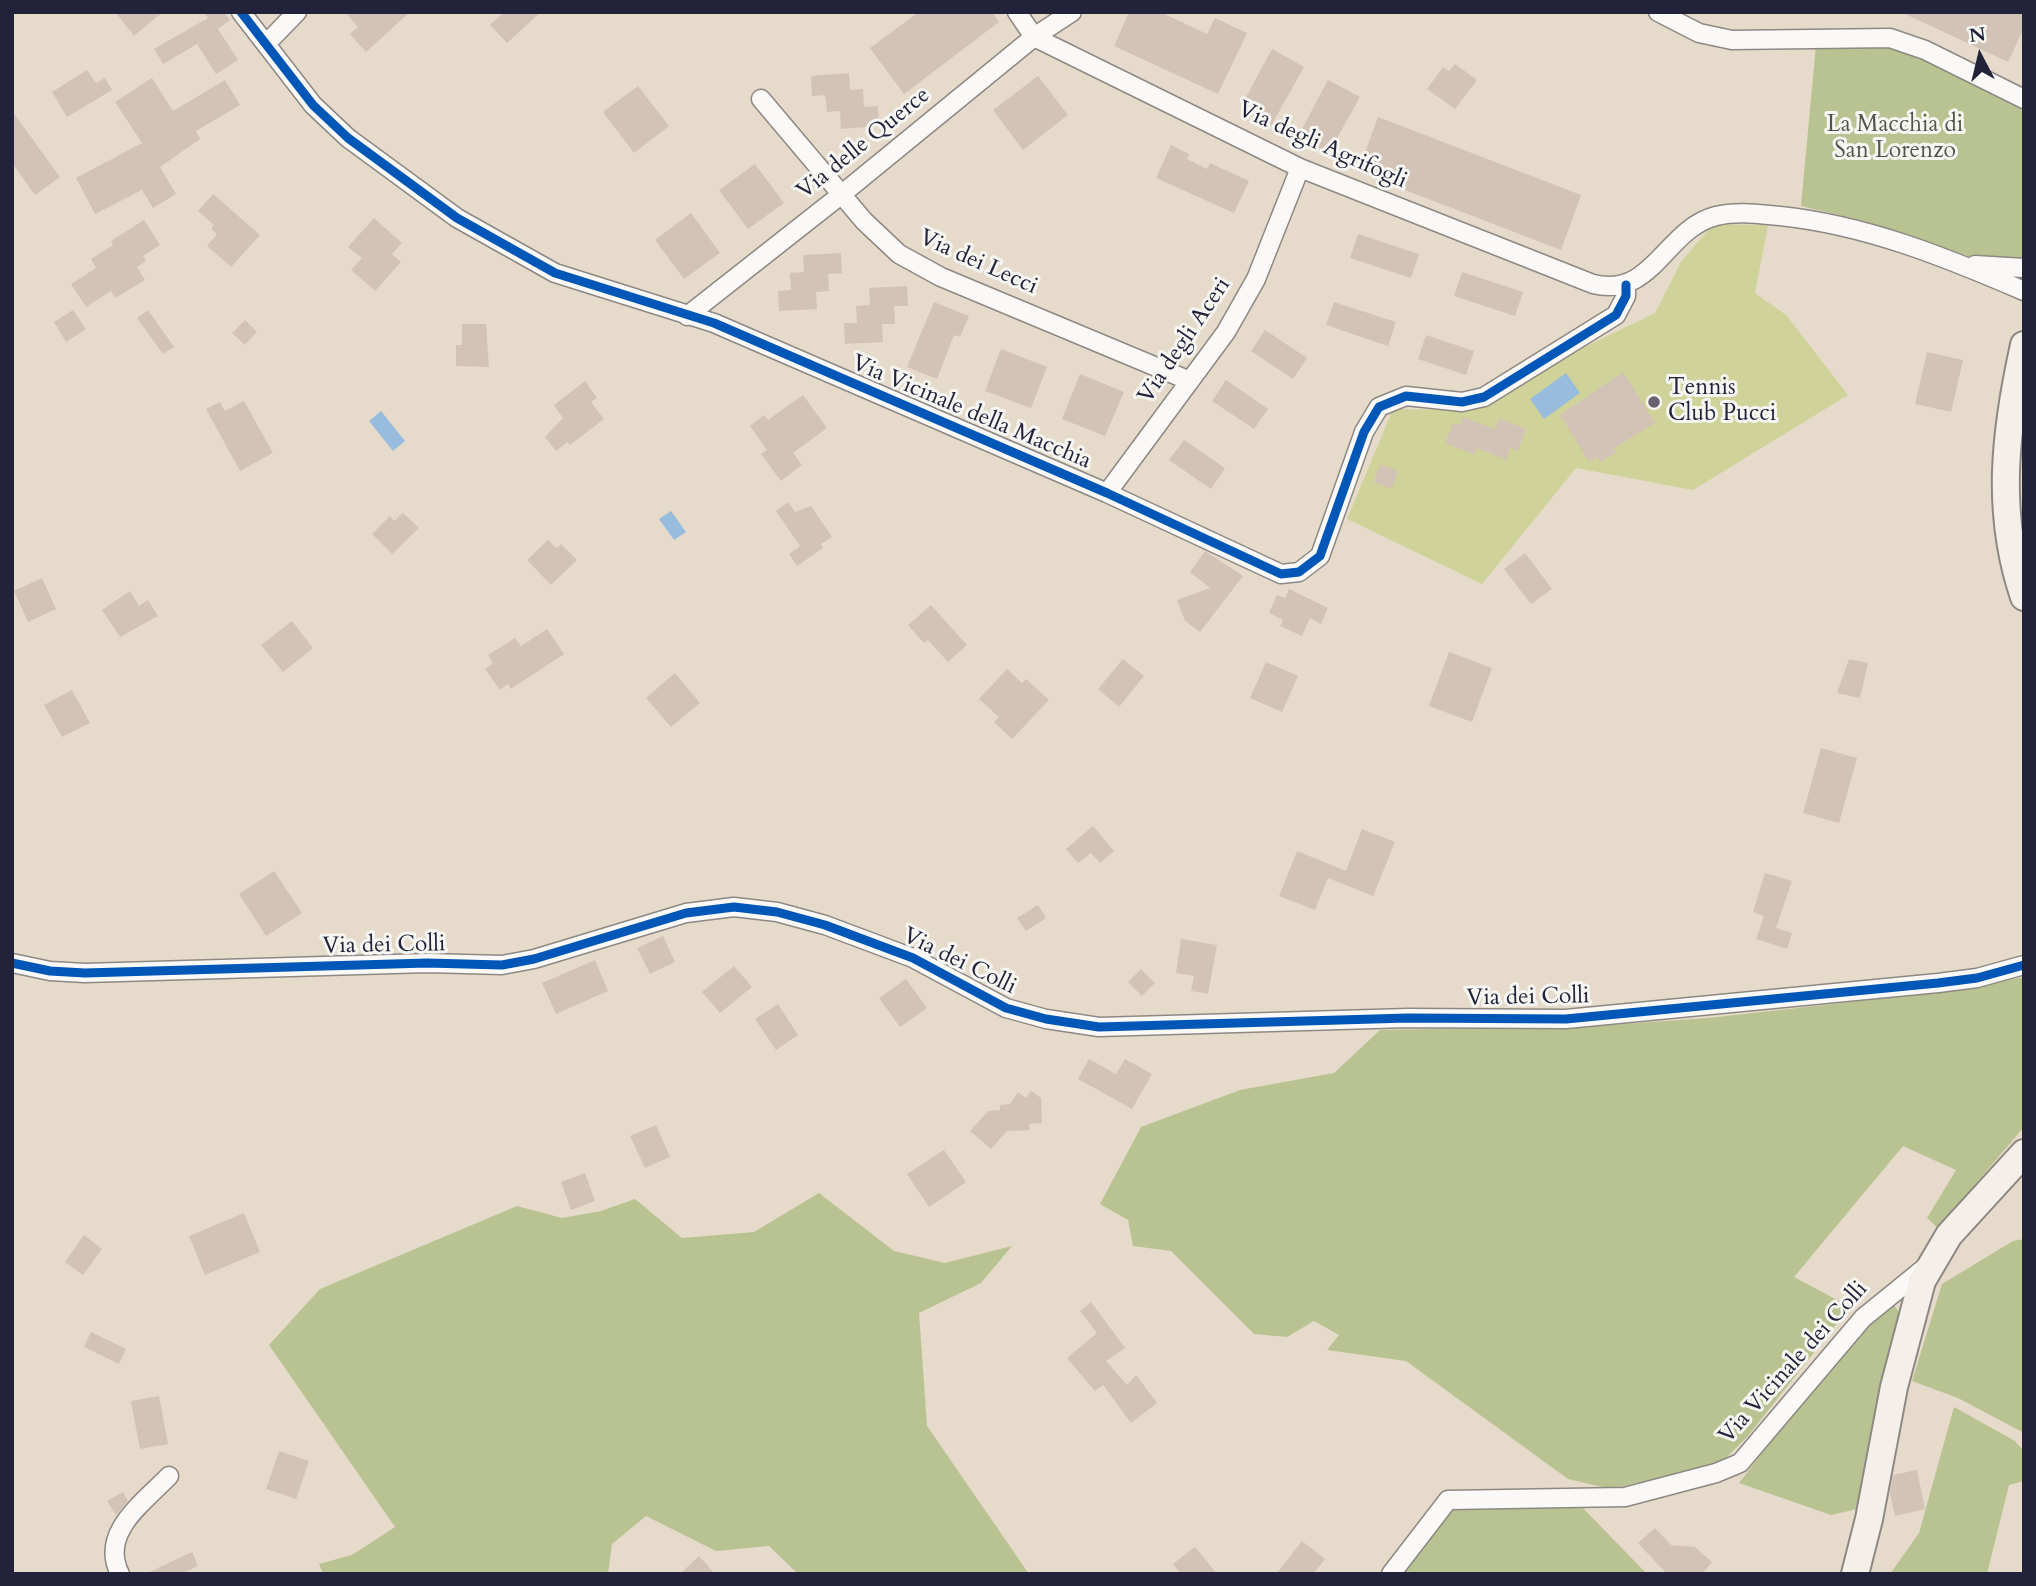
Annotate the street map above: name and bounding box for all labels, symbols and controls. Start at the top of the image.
north arrow [1945,21,2015,91]
text: N [1968,21,1987,49]
street label: Via delle Querce [792,82,936,206]
street label: Via degli Agrifogli [1233,96,1411,196]
park label: La Macchia di San Lorenzo [1827,112,1963,166]
street label: Via dei Lecci [915,225,1041,301]
street label: Via degli Aceri [1133,273,1237,409]
street label: Via Vicinale della Macchia [847,350,1095,476]
place label: Tennis Club Pucci [1668,375,1776,429]
marker: Tennis Club Pucci [1646,394,1662,410]
street label: Via dei Colli [898,923,1020,1001]
street label: Via dei Colli [322,931,446,961]
street label: Via dei Colli [1466,983,1590,1013]
street label: Via Vicinale dei Colli [1714,1276,1874,1450]

